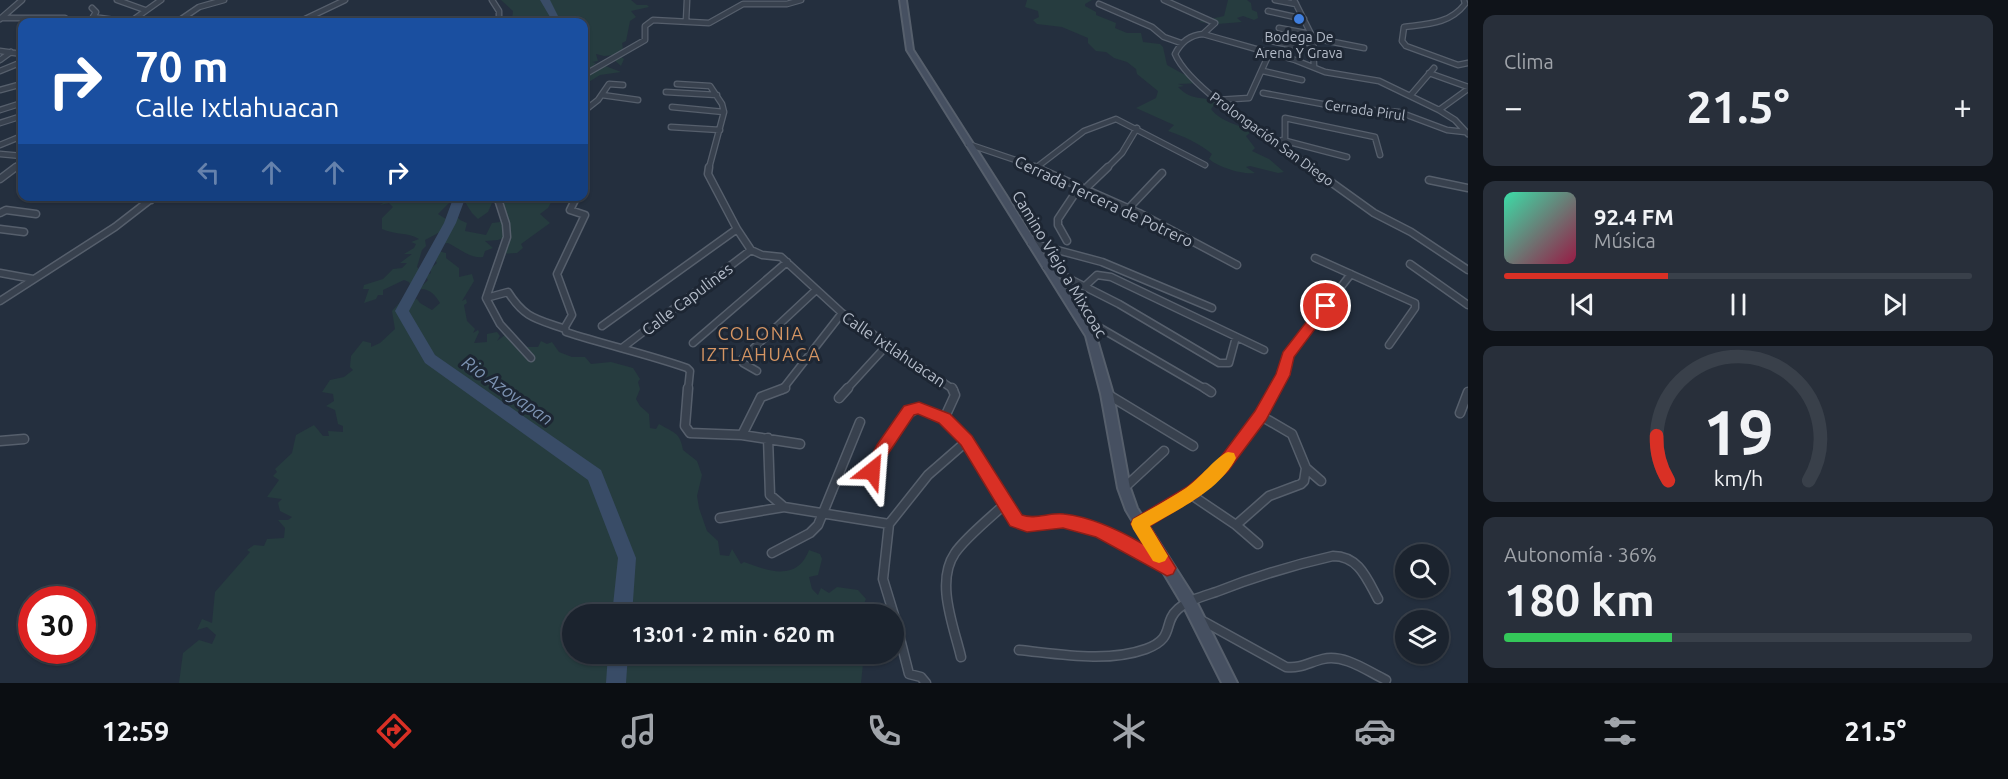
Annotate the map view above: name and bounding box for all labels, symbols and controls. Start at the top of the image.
marker: Bodega De Arena Y Grava [1292,12,1306,26]
place label: Bodega De Arena Y Grava [1255,29,1343,61]
icon: right [36,42,114,120]
text: 70 m [135,43,229,90]
text: Clima [1504,50,1554,73]
text: 21.5° [1686,81,1790,132]
text: − [1504,88,1523,125]
text: + [1953,88,1972,125]
street label: Prolongación San Diego [1207,89,1337,189]
text: Calle Ixtlahuacan [135,92,339,122]
street label: Cerrada Pirul [1324,96,1407,124]
street label: Cerrada Tercera de Potrero [1012,152,1196,250]
icon: left [192,156,225,189]
icon: ahead [255,156,288,189]
icon: ahead [318,156,351,189]
icon: right [381,156,414,189]
street label: Camino Viejo a Mixcoac [1009,187,1111,341]
text: 92.4 FM [1594,204,1674,229]
text: Música [1594,229,1656,252]
street label: Calle Capulines [638,259,736,339]
pin [1300,280,1351,331]
icon: previous [1566,288,1599,321]
icon: pause [1722,288,1755,321]
icon: next [1878,288,1911,321]
icon: arrive [1309,289,1342,322]
street label: Calle Ixtlahuacan [839,308,949,390]
district label: COLONIA IZTLAHUACA [701,323,821,364]
water label: Rio Azoyapan [459,351,557,429]
text: 19 [1703,398,1773,468]
position arrow [840,439,904,503]
text: km/h [1713,467,1763,491]
text: Autonomía · 36% [1504,543,1657,566]
map controls [1395,544,1449,664]
button: search [1395,544,1449,598]
text: 180 km [1504,574,1655,625]
speed limit sign: 30 [18,586,96,664]
button: layers [1395,610,1449,664]
text: 13:01 · 2 min · 620 m [631,621,835,646]
icon: directions [373,710,415,752]
icon: music [618,710,660,752]
icon: phone [863,710,905,752]
icon: climate [1108,710,1150,752]
icon: car [1354,710,1396,752]
icon: filters [1599,710,1641,752]
text: 12:59 [102,716,169,746]
text: 21.5° [1844,716,1906,746]

